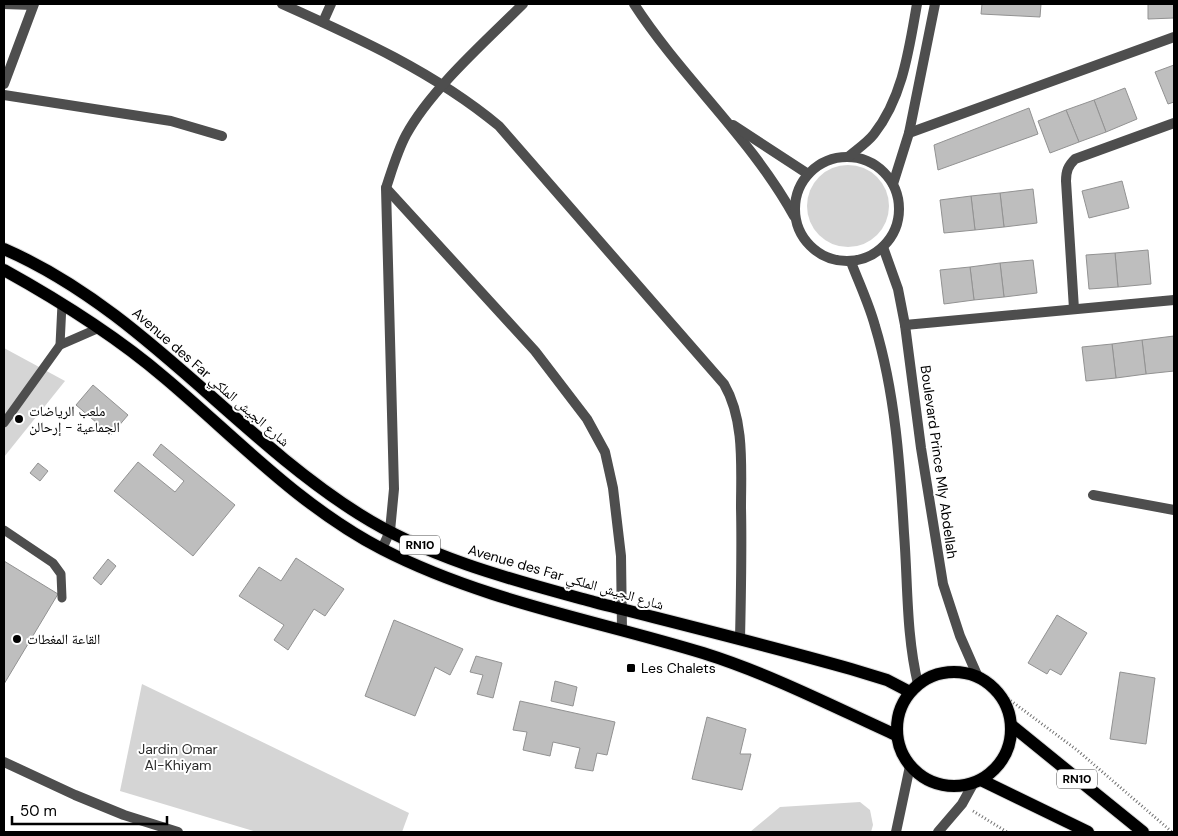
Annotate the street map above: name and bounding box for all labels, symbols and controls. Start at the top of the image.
street label: Avenue des Far شارع الجيش الملكي [127,304,293,452]
street label: Boulevard Prince Mly Abdellah [917,364,961,560]
place label: ملعب الرياضات الجماعية - إرحالن [29,402,120,437]
marker: ملعب الرياضات الجماعية - إرحالن [13,413,25,425]
road number: RN10 [400,536,440,554]
street label: Avenue des Far شارع الجيش الملكي [465,540,666,616]
place label: القاعة المغطات [27,630,100,648]
marker: القاعة المغطات [11,633,23,645]
place label: Les Chalets [641,659,716,677]
marker: Les Chalets [625,662,637,674]
park label: Jardin Omar Al-Khiyam [138,740,218,774]
road number: RN10 [1057,770,1097,789]
scale bar [12,794,168,826]
text: 50 m [20,801,57,821]

